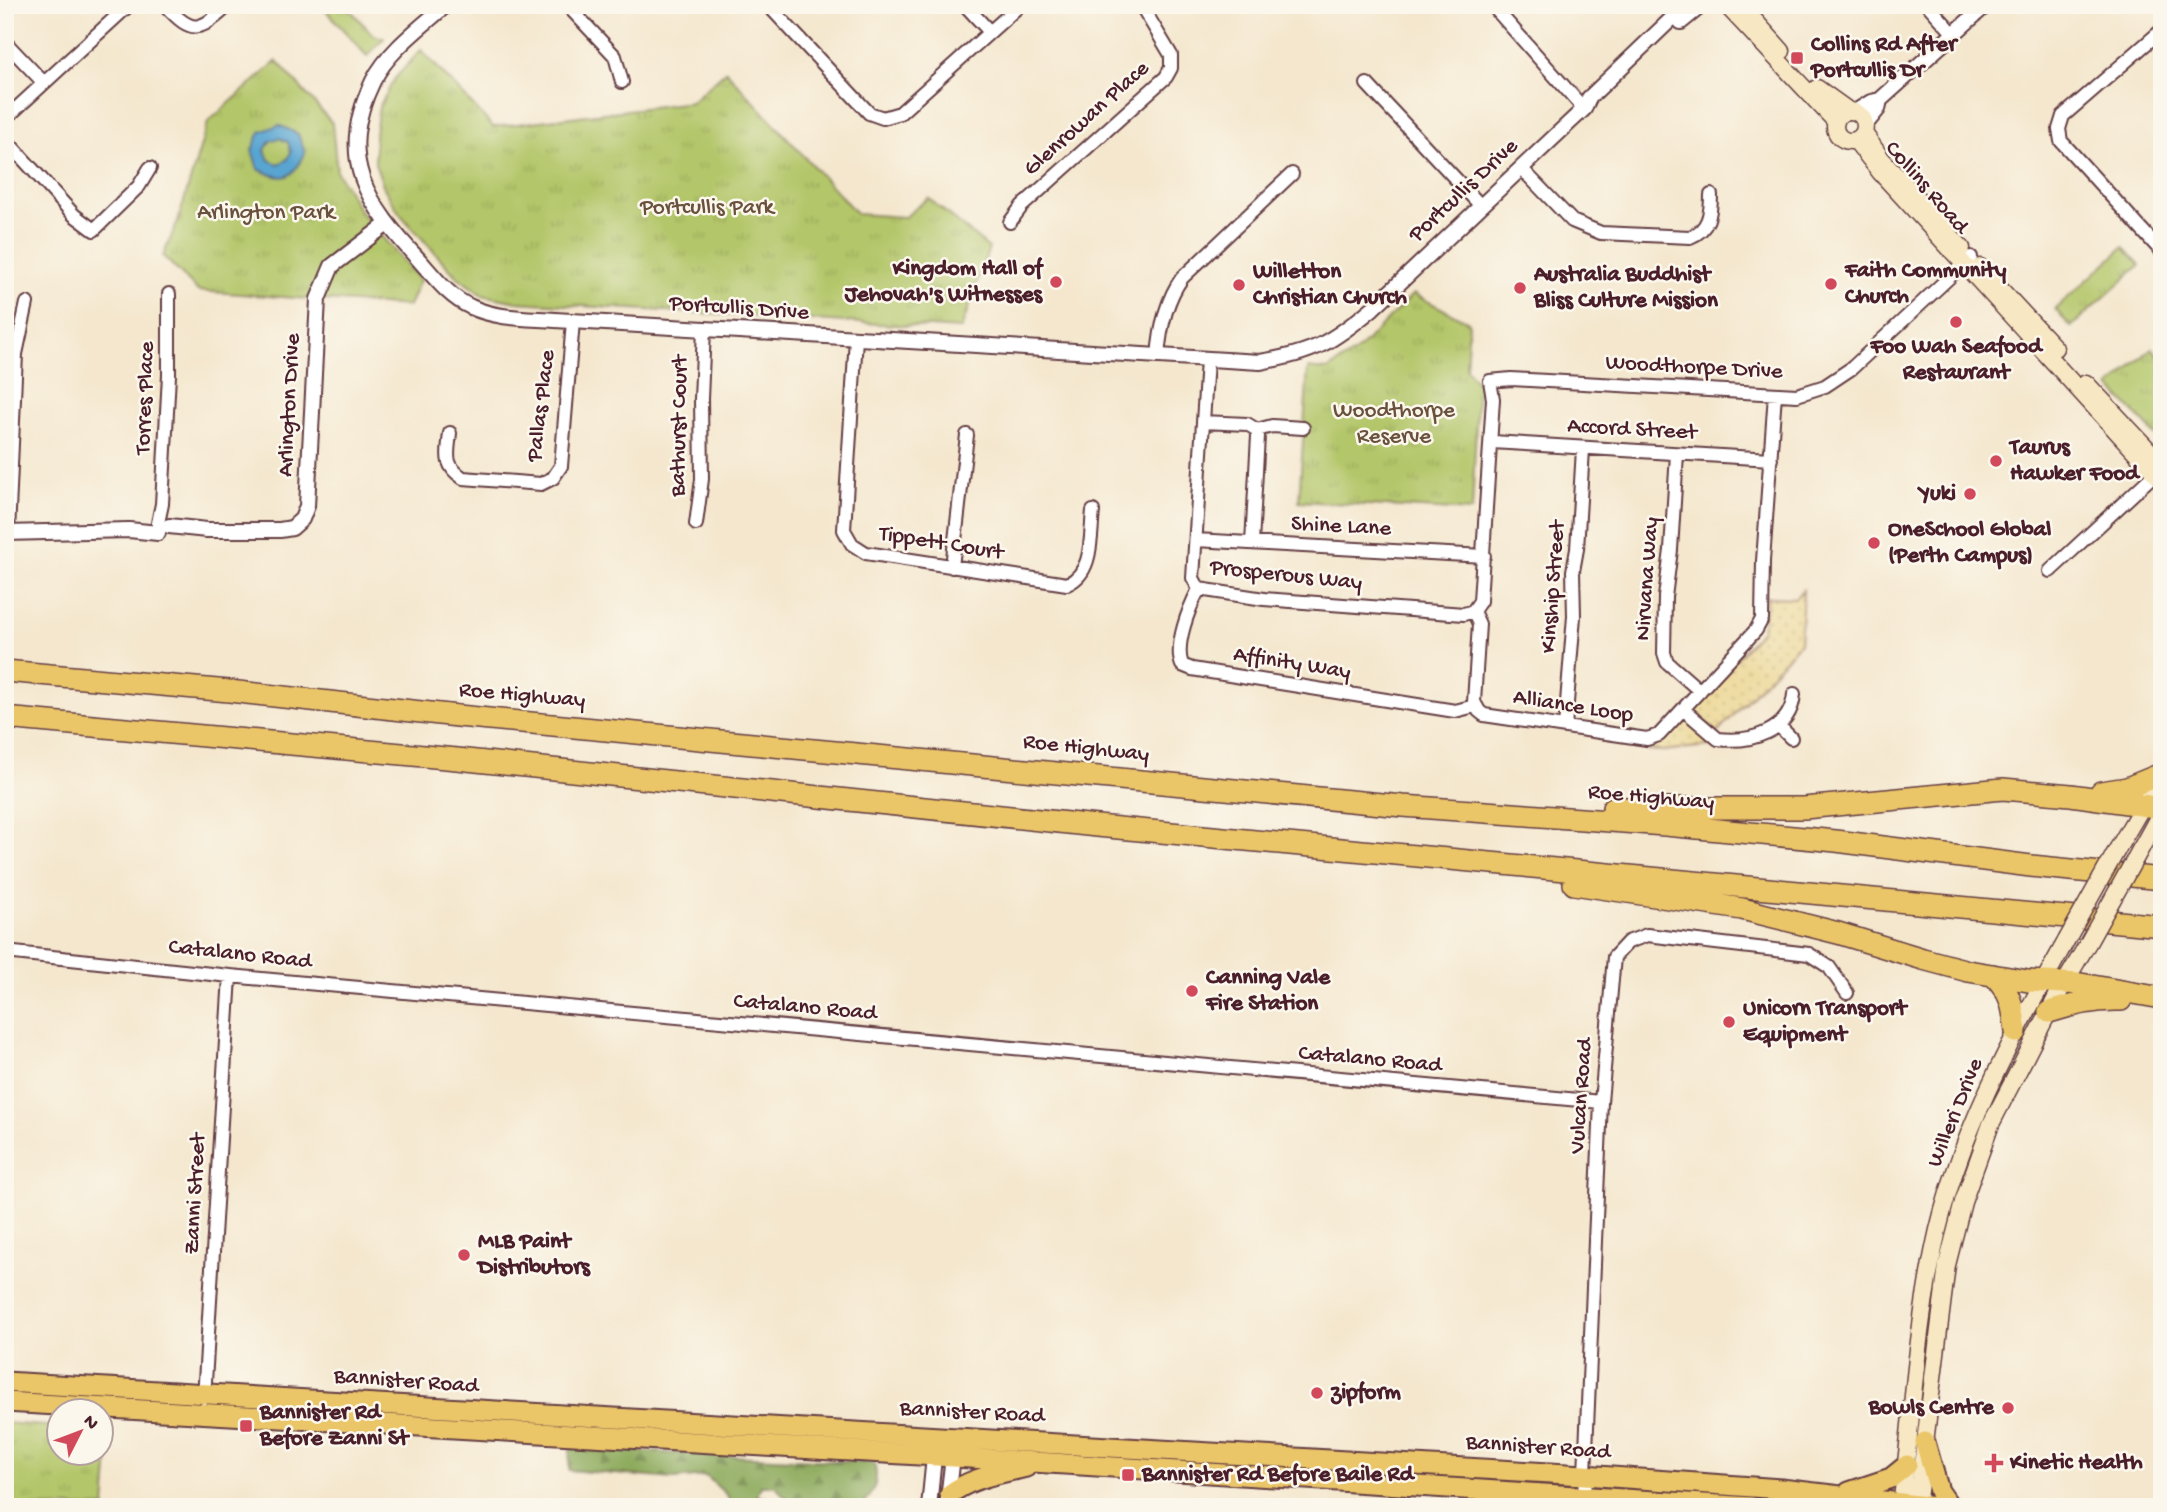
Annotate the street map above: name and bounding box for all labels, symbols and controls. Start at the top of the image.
place label: Collins Rd After Portcullis Dr [1809,32,1959,85]
marker: Collins Rd After Portcullis Dr [1789,50,1805,66]
street label: Glenrowan Place [1019,55,1156,182]
street label: Portcullis Drive [1403,133,1525,249]
street label: Collins Road [1878,136,1975,241]
park label: Portcullis Park [639,195,777,222]
park label: Arlington Park [197,200,337,227]
place label: Kingdom Hall of Jehovah's Witnesses [844,256,1044,309]
place label: Faith Community Church [1844,258,2007,311]
place label: Willetton Christian Church [1252,259,1408,312]
place label: Australia Buddhist Bliss Culture Mission [1533,262,1719,315]
marker: Kingdom Hall of Jehovah's Witnesses [1048,274,1064,290]
marker: Faith Community Church [1823,276,1839,292]
marker: Willetton Christian Church [1231,277,1247,293]
marker: Australia Buddhist Bliss Culture Mission [1512,280,1528,296]
street label: Portcullis Drive [667,291,811,327]
marker: Foo Wah Seafood Restaurant [1948,314,1964,330]
street label: Arlington Drive [273,331,307,477]
place label: Foo Wah Seafood Restaurant [1870,334,2044,387]
street label: Torres Place [130,340,162,457]
street label: Pallas Place [522,347,562,464]
street label: Woodthorpe Drive [1605,350,1784,386]
street label: Bathurst Court [665,354,695,498]
park label: Woodthorpe Reserve [1333,398,1456,451]
street label: Accord Street [1567,413,1699,447]
place label: Taurus Hawker Food [2008,435,2141,488]
marker: Taurus Hawker Food [1988,453,2004,469]
place label: Yuki [1916,481,1956,508]
marker: Yuki [1962,486,1978,502]
street label: Shine Lane [1290,511,1393,543]
street label: Nirvana Way [1630,516,1666,642]
place label: OneSchool Global (Perth Campus) [1888,517,2051,570]
street label: Kinship Street [1536,518,1572,654]
street label: Tippett Court [875,521,1007,567]
marker: OneSchool Global (Perth Campus) [1866,535,1882,551]
street label: Prosperous Way [1208,554,1363,597]
street label: Affinity Way [1231,641,1353,687]
street label: Roe Highway [458,677,586,715]
street label: Alliance Loop [1511,684,1635,730]
street label: Roe Highway [1022,729,1150,769]
street label: Roe Highway [1587,779,1715,817]
street label: Catalano Road [167,934,314,976]
place label: Canning Vale Fire Station [1205,965,1331,1018]
marker: Canning Vale Fire Station [1184,983,1200,999]
street label: Catalano Road [732,988,879,1028]
place label: Unicorn Transport Equipment [1743,996,1909,1049]
marker: Unicorn Transport Equipment [1721,1014,1737,1030]
street label: Vulcan Road [1564,1036,1600,1156]
street label: Catalano Road [1297,1040,1444,1080]
street label: Willeri Drive [1922,1053,1991,1171]
street label: Zanni Street [179,1131,213,1255]
place label: MLB Paint Distributors [476,1229,591,1282]
marker: MLB Paint Distributors [456,1247,472,1263]
street label: Bannister Road [332,1363,481,1401]
place label: zipform [1330,1380,1402,1407]
marker: zipform [1309,1385,1325,1401]
place label: Bowls Centre [1868,1395,1995,1422]
north arrow [46,1396,116,1466]
street label: Bannister Road [898,1396,1047,1430]
place label: Bannister Rd Before Zanni St [259,1400,411,1453]
marker: Bowls Centre [2000,1400,2016,1416]
text: N [77,1411,103,1435]
marker: Bannister Rd Before Zanni St [238,1418,254,1434]
street label: Bannister Road [1464,1429,1613,1467]
place label: Kinetic Health [2009,1450,2143,1477]
marker: Kinetic Health [1984,1453,2004,1473]
place label: Bannister Rd Before Baile Rd [1141,1462,1416,1489]
marker: Bannister Rd Before Baile Rd [1120,1467,1136,1483]

